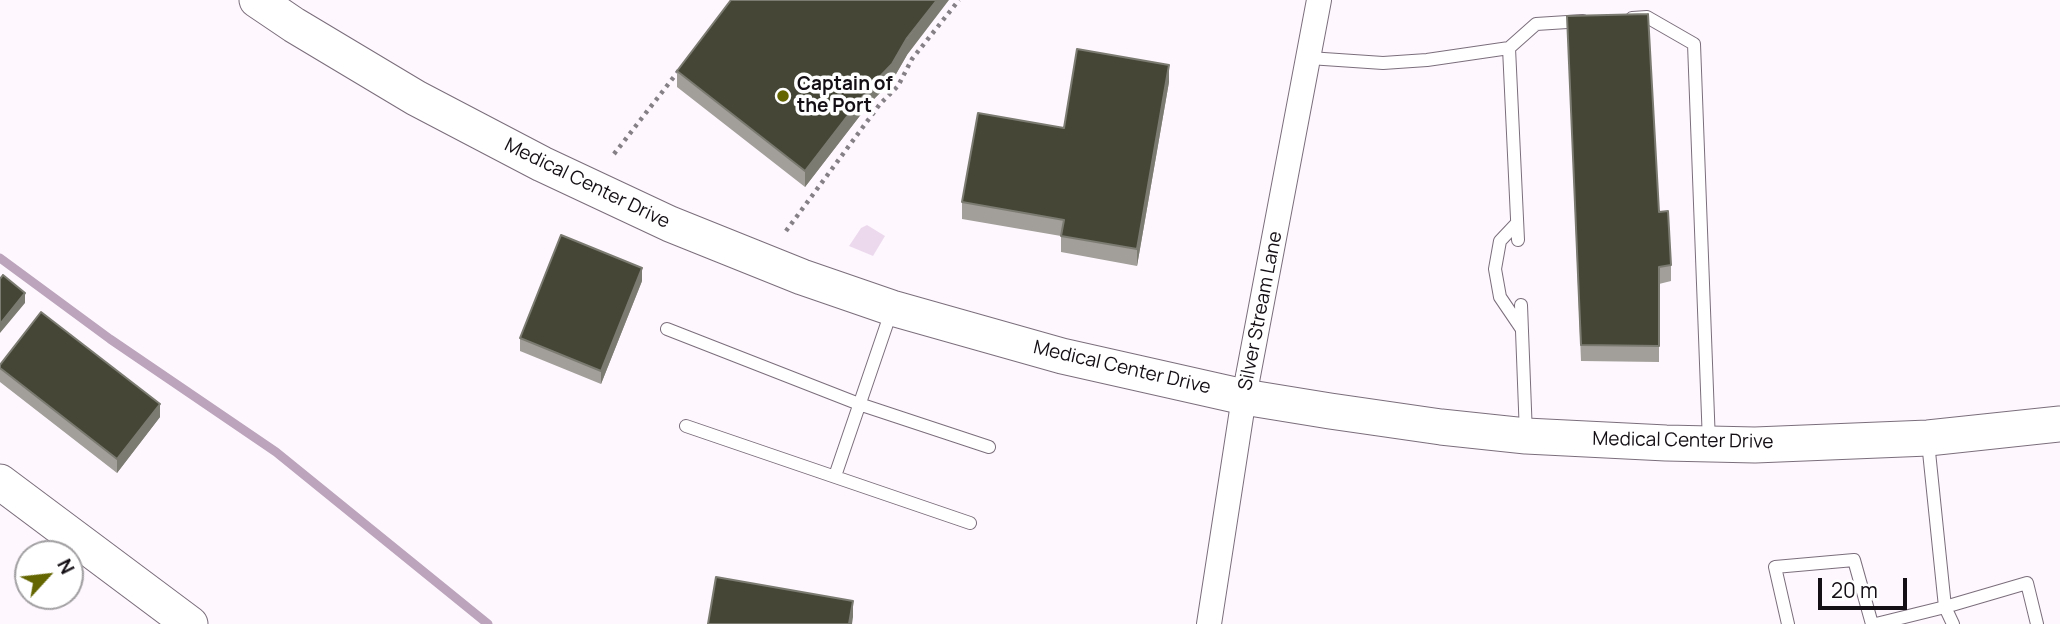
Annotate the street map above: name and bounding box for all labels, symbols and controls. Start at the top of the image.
place label: Captain of the Port [797,74,893,118]
marker: Captain of the Port [775,88,791,104]
street label: Medical Center Drive [501,134,673,234]
street label: Silver Stream Lane [1234,230,1288,392]
street label: Medical Center Drive [1031,337,1213,399]
street label: Medical Center Drive [1592,428,1774,454]
north arrow [14,540,84,610]
text: N [51,554,81,578]
scale bar [1822,564,1911,608]
text: 20 m [1831,576,1878,604]

